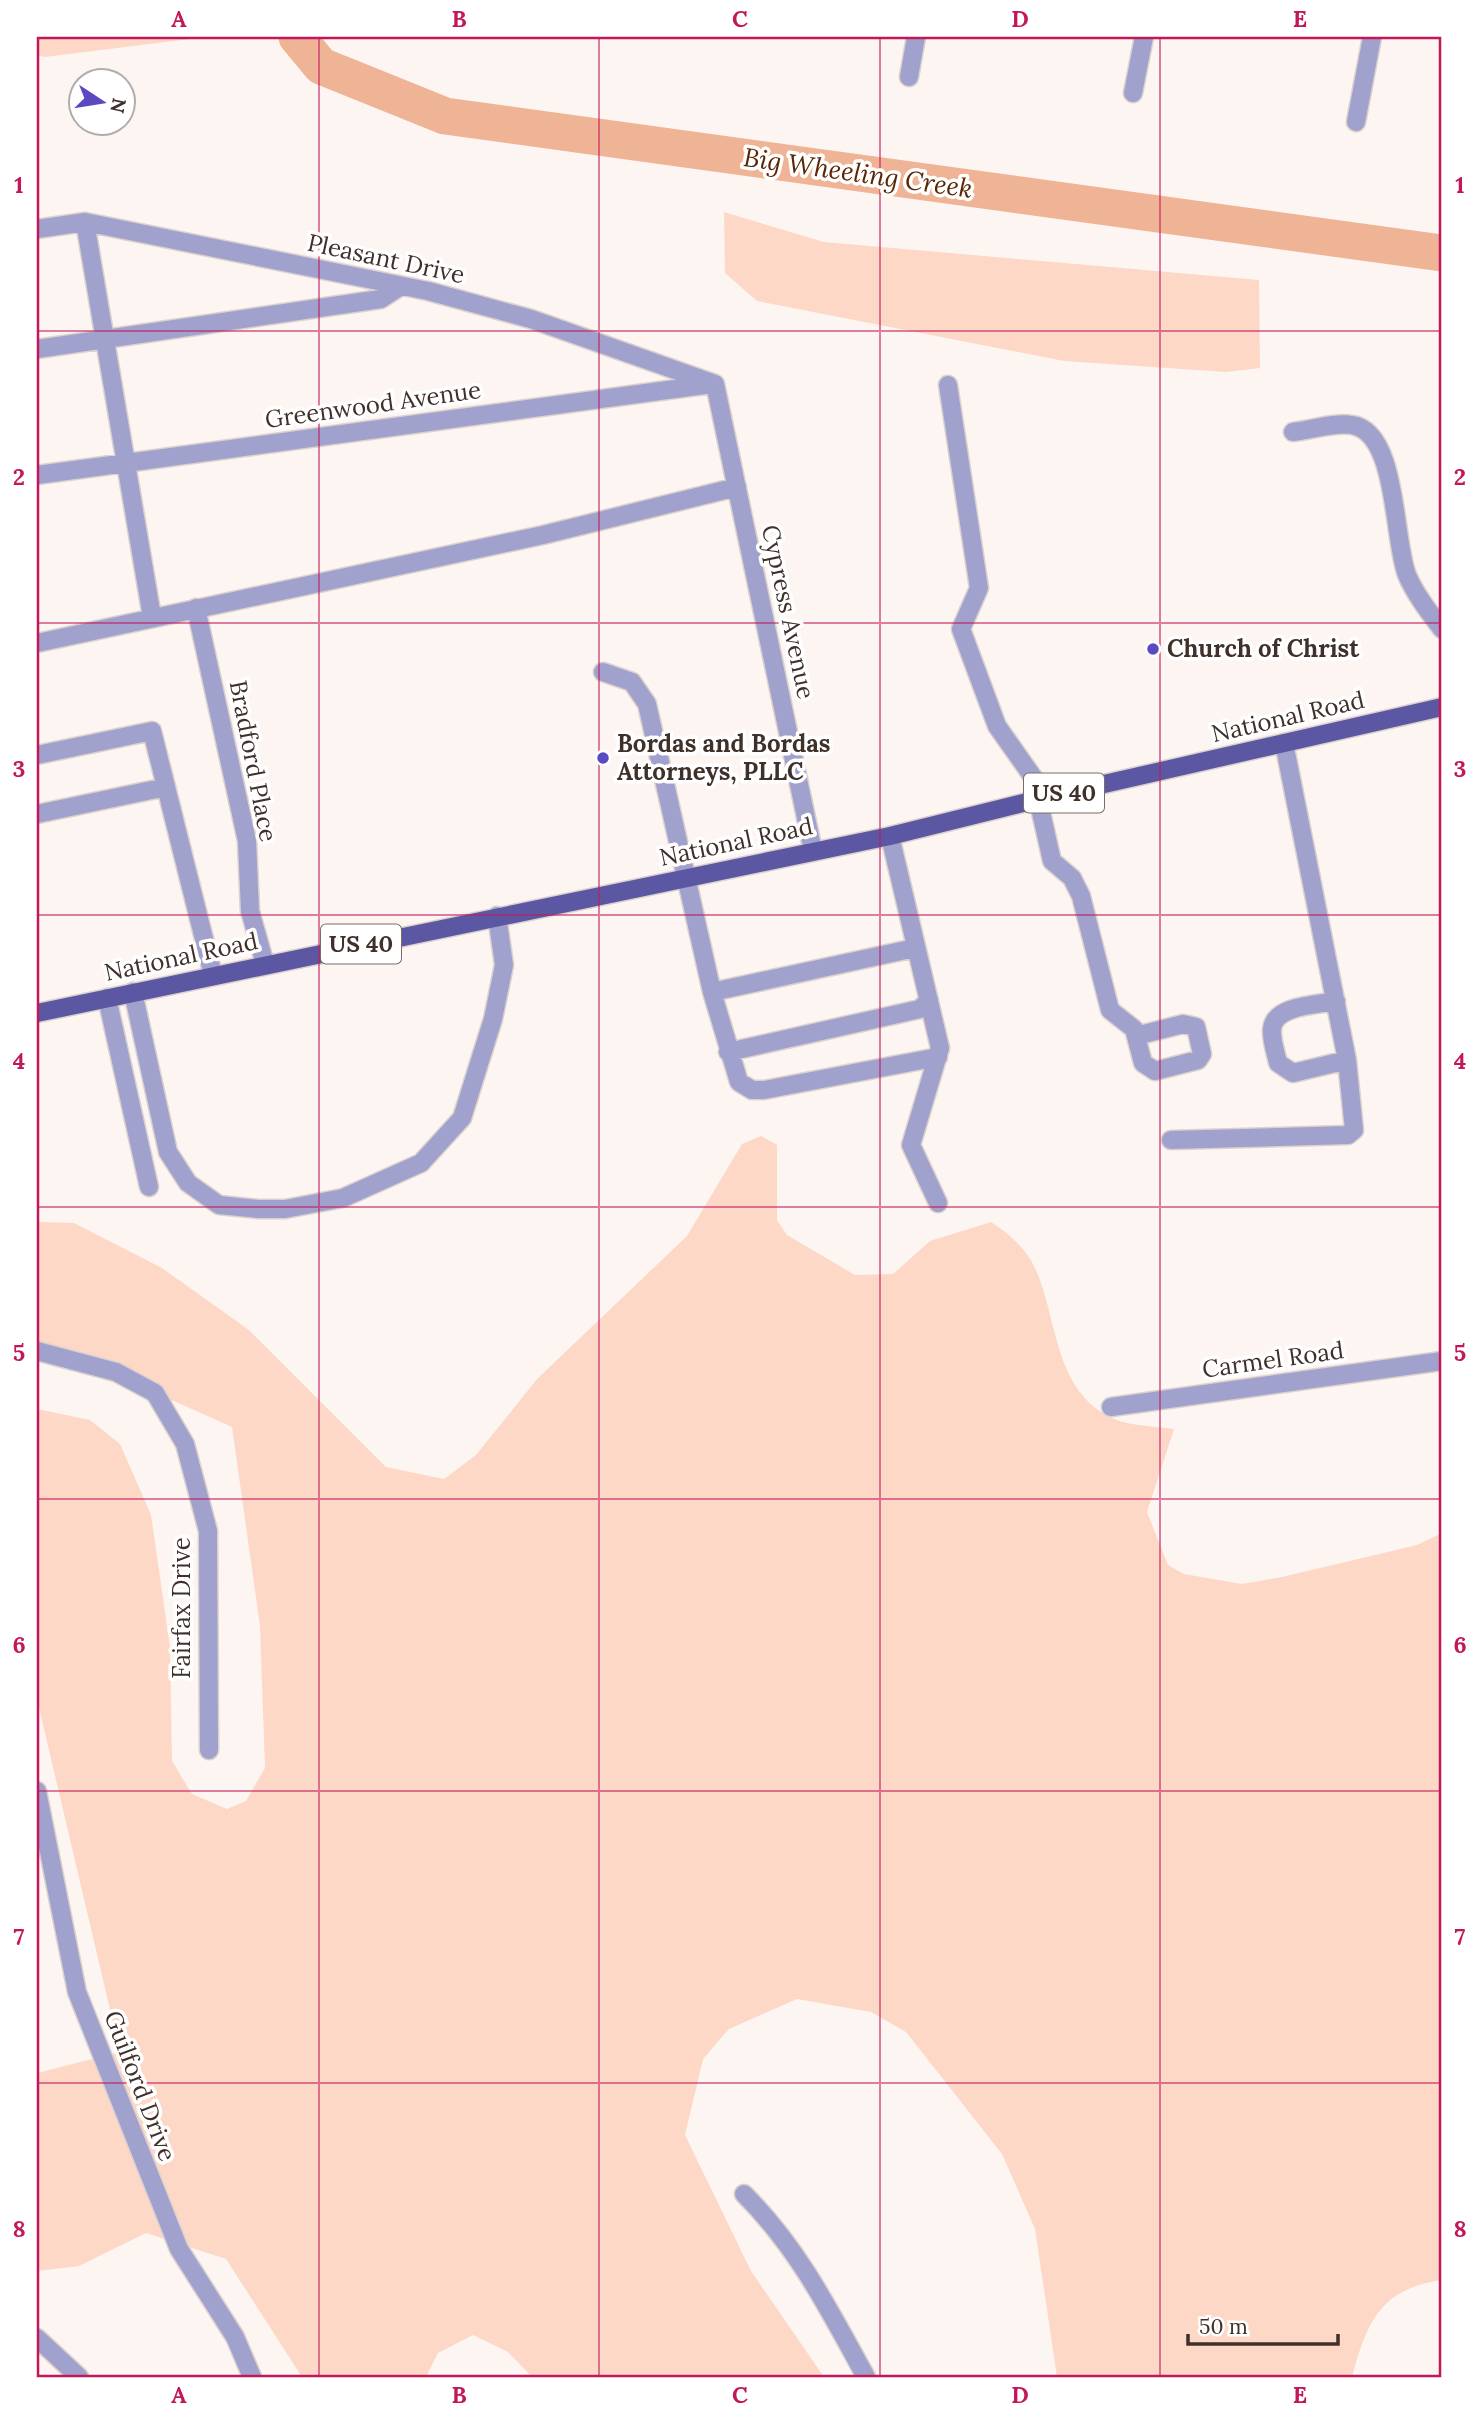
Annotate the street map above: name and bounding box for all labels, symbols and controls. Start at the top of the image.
text: A [171,4,187,33]
text: B [451,4,467,33]
text: C [732,4,748,33]
text: D [1011,4,1029,33]
text: E [1293,4,1307,33]
north arrow [66,66,136,136]
text: N [105,96,132,116]
water label: Big Wheeling Creek [741,140,975,205]
text: 1 [14,170,24,199]
text: 1 [1455,170,1465,199]
street label: Pleasant Drive [305,227,467,290]
street label: Greenwood Avenue [263,374,483,435]
text: 2 [13,462,25,491]
text: 2 [1454,462,1466,491]
street label: Cypress Avenue [755,522,822,702]
place label: Church of Christ [1167,633,1360,664]
marker: Church of Christ [1145,641,1161,657]
street label: Bradford Place [223,678,284,844]
street label: National Road [1208,684,1367,749]
place label: Bordas and Bordas Attorneys, PLLC [617,728,830,787]
marker: Bordas and Bordas Attorneys, PLLC [595,750,611,766]
text: 3 [13,754,25,783]
text: 3 [1454,754,1466,783]
road number: US 40 [1024,774,1104,813]
street label: National Road [656,810,815,873]
street label: National Road [101,925,260,988]
road number: US 40 [321,925,401,964]
text: 4 [13,1046,25,1075]
text: 4 [1454,1046,1466,1075]
street label: Carmel Road [1200,1334,1346,1385]
text: 5 [13,1338,25,1367]
text: 5 [1454,1338,1466,1367]
street label: Fairfax Drive [166,1537,197,1679]
text: 6 [12,1630,26,1659]
text: 6 [1453,1630,1467,1659]
text: 7 [14,1922,25,1951]
text: 7 [1455,1922,1466,1951]
street label: Guilford Drive [98,2006,183,2166]
text: 8 [12,2214,26,2243]
text: 8 [1453,2214,1467,2243]
scale bar [1188,2302,1339,2346]
text: 50 m [1199,2313,1248,2340]
text: A [171,2380,187,2409]
text: B [451,2380,467,2409]
text: C [732,2380,748,2409]
text: D [1011,2380,1029,2409]
text: E [1293,2380,1307,2409]

